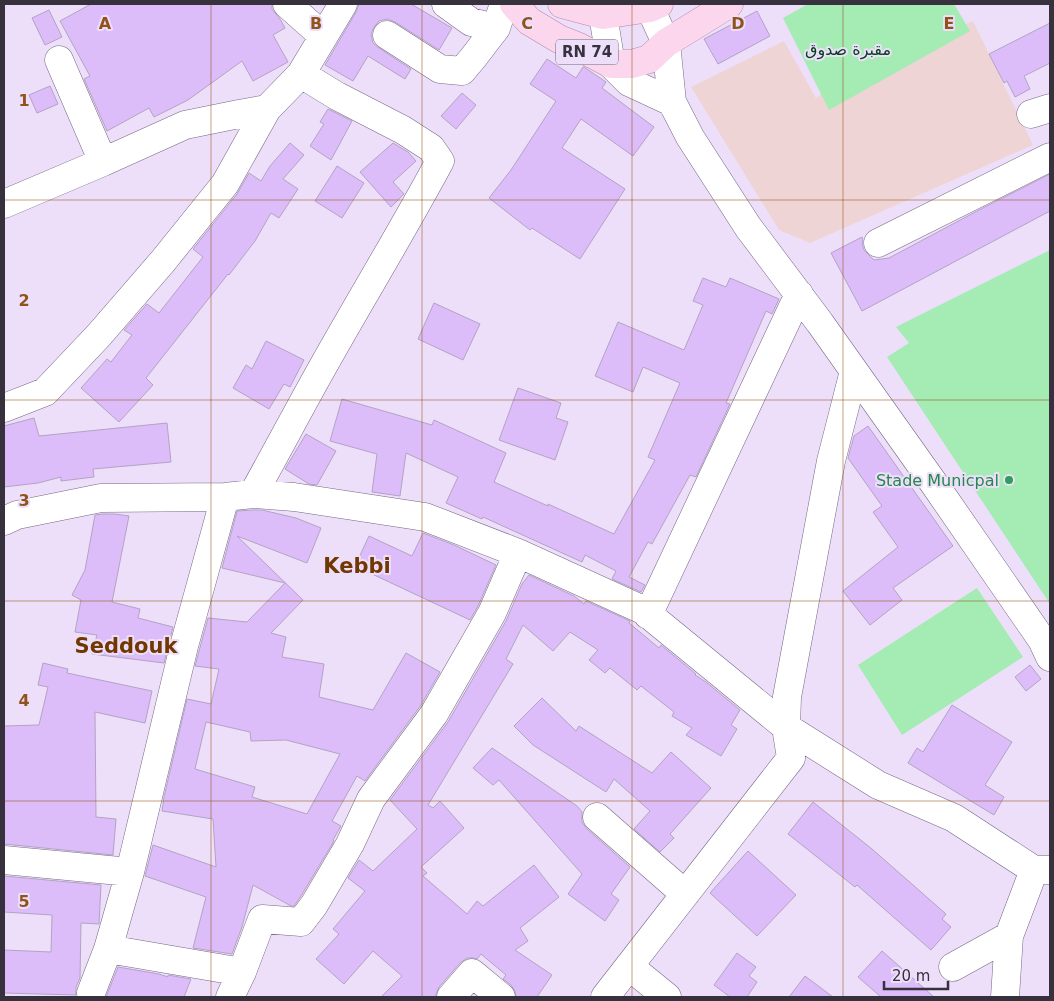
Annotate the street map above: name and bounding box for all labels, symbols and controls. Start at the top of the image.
text: A [99,14,112,33]
text: B [310,14,322,33]
text: C [521,14,533,33]
text: D [731,14,745,33]
text: E [944,14,954,33]
road number: RN 74 [556,40,618,64]
park label: مقبرة صدوق [805,40,891,60]
text: 1 [18,91,30,110]
text: 2 [18,291,30,310]
place label: Stade Municpal [876,471,999,490]
marker: Stade Municpal [1003,474,1015,486]
text: 3 [18,491,30,510]
district label: Kebbi [323,554,391,578]
district label: Seddouk [75,634,178,658]
text: 4 [18,691,30,710]
text: 5 [18,892,30,911]
scale bar [884,958,948,990]
text: 20 m [892,967,930,985]

